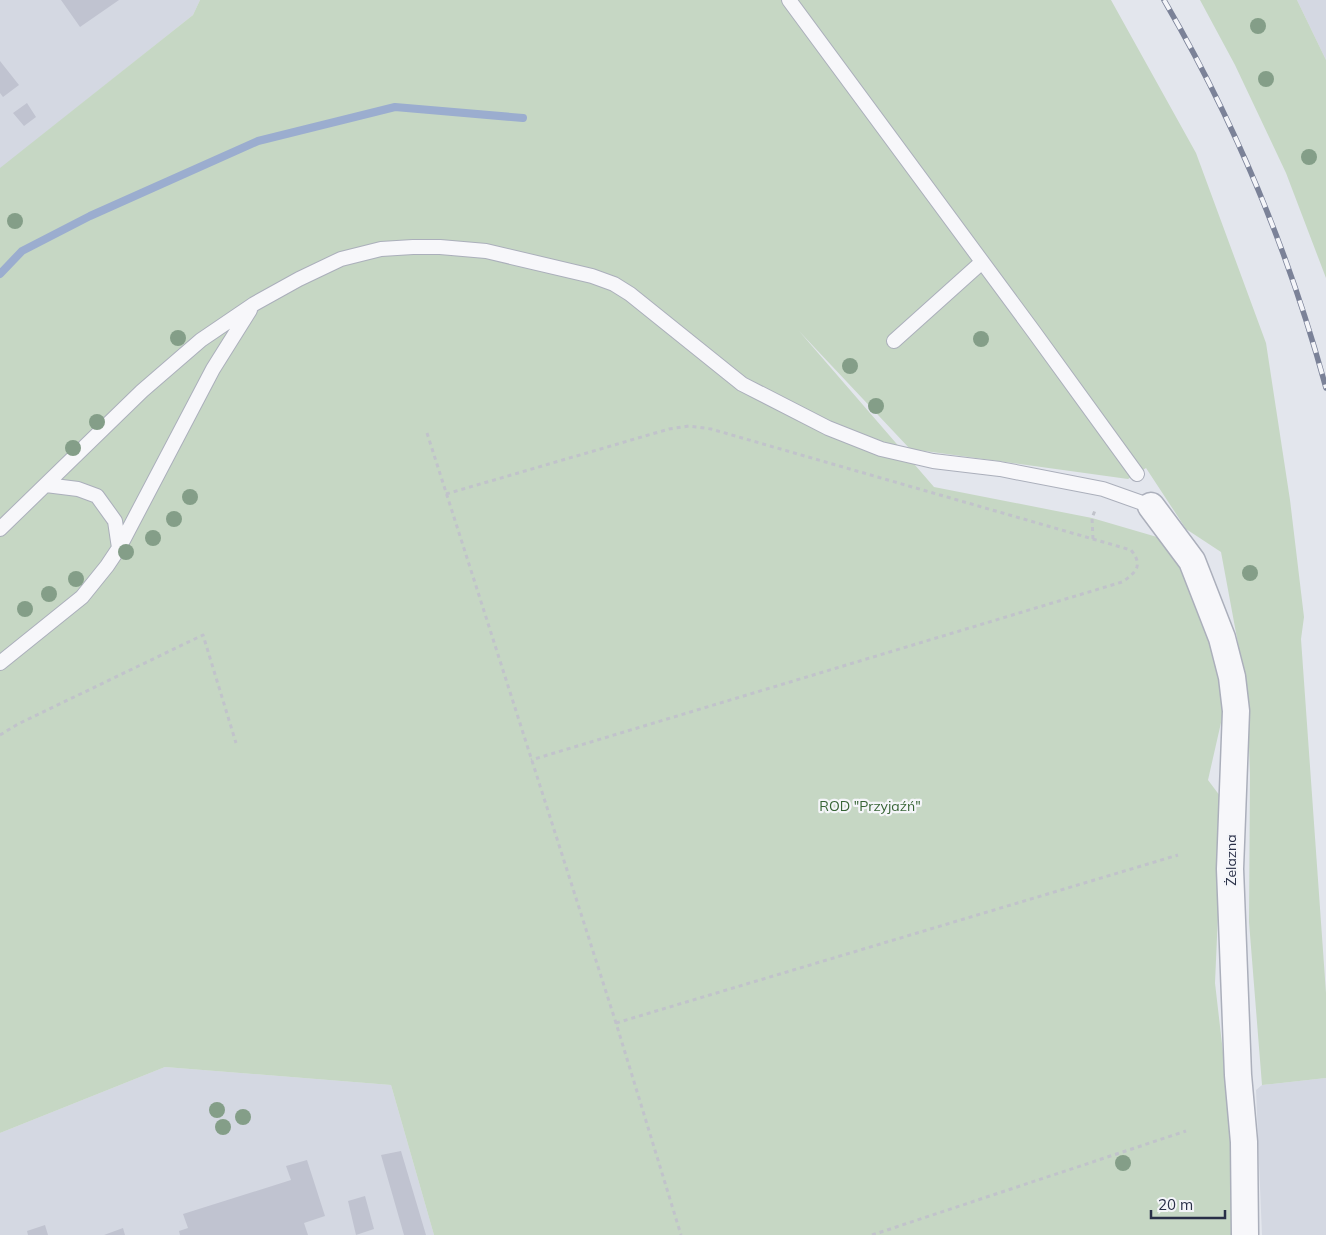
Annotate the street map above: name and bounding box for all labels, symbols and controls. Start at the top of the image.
park label: ROD "Przyjaźń" [819,797,921,815]
street label: Żelazna [1222,834,1240,886]
scale bar [1151,1188,1225,1220]
text: 20 m [1158,1195,1193,1214]

